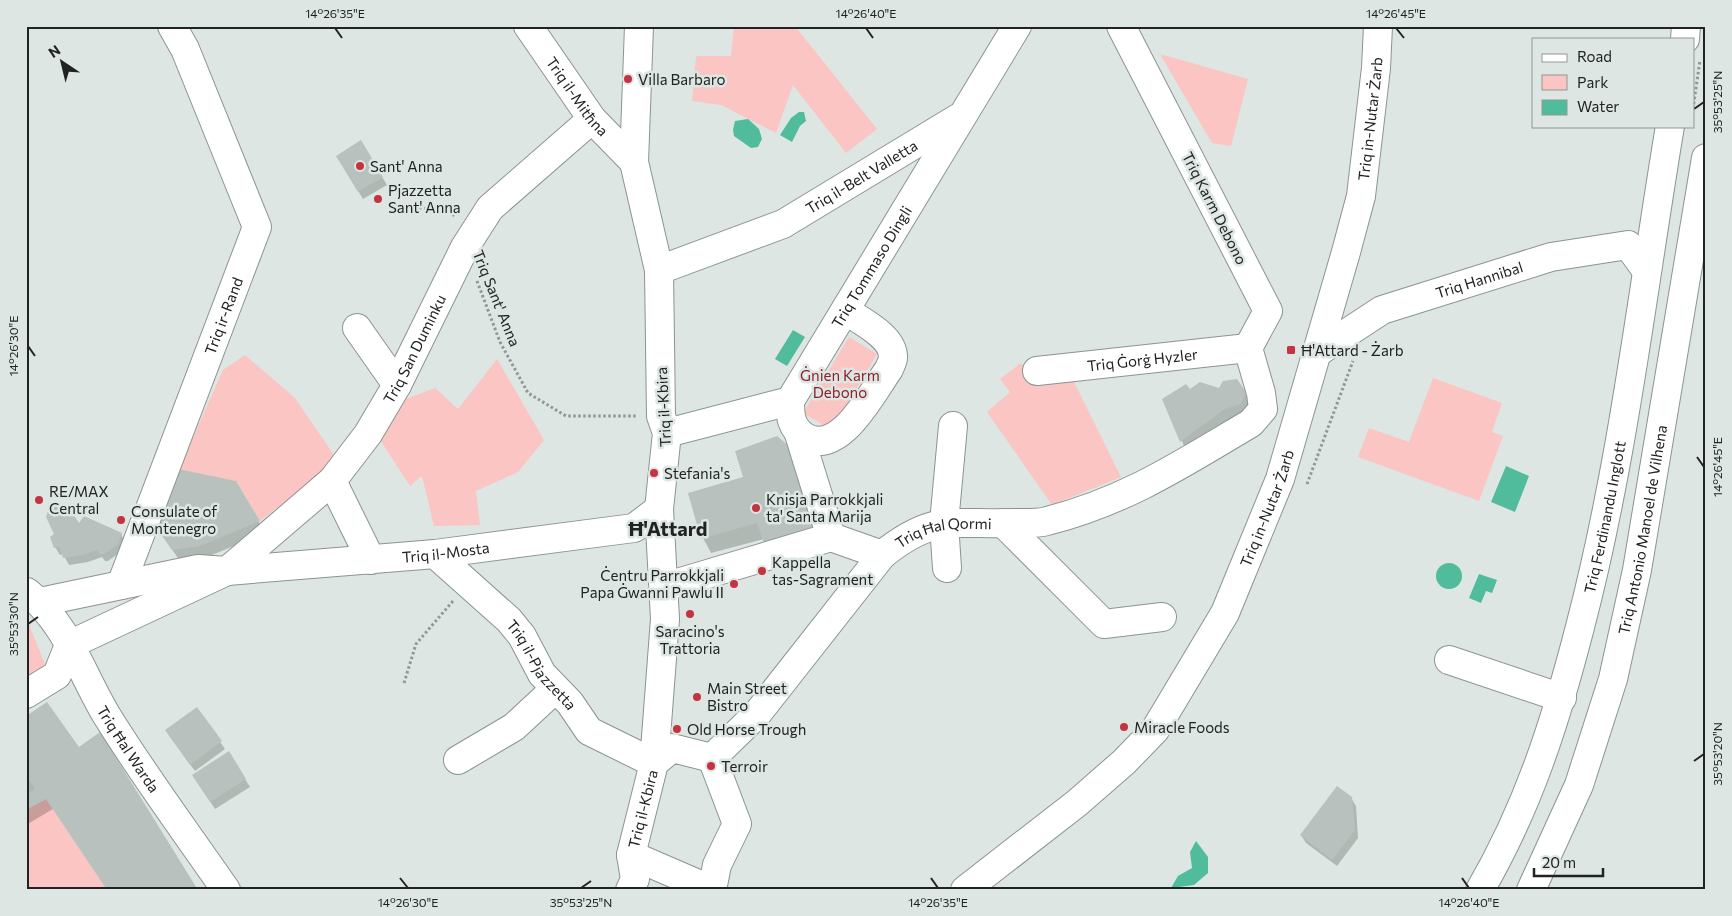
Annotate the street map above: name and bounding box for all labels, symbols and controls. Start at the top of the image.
text: 14°26'35"E [305,6,365,20]
text: 14°26'40"E [836,6,896,20]
text: 14°26'45"E [1366,6,1426,20]
north arrow [38,38,88,88]
legend [1532,38,1694,128]
text: N [45,41,63,61]
text: Road [1577,47,1612,65]
street label: Triq il-Mitħna [543,53,612,139]
street label: Triq in-Nutar Żarb [1354,57,1386,182]
place label: Villa Barbaro [638,70,725,88]
text: 35°53'25"N [1710,71,1724,133]
marker: Villa Barbaro [622,73,634,85]
text: Park [1577,73,1608,91]
text: Water [1577,97,1619,115]
street label: Triq il-Belt Valletta [802,136,921,217]
street label: Triq Karm Debono [1179,149,1251,267]
place label: Sant' Anna [370,157,443,175]
marker: Sant' Anna [354,160,366,172]
place label: Pjazzetta Sant' Anna [388,181,461,216]
marker: Pjazzetta Sant' Anna [372,193,384,205]
street label: Triq Tommaso Dingli [828,202,915,331]
street label: Triq Sant' Anna [469,247,525,349]
street label: Triq Hannibal [1433,257,1525,302]
street label: Triq ir-Rand [200,275,246,357]
street label: Triq San Duminku [379,291,449,407]
text: 14°26'30"E [6,316,20,376]
place label: Ħ'Attard - Żarb [1301,341,1404,359]
marker: Ħ'Attard - Żarb [1285,344,1297,356]
street label: Triq Ġorġ Hyzler [1086,345,1199,374]
street label: Triq il-Kbira [652,366,674,448]
park label: Ġnien Karm Debono [800,366,880,401]
street label: Triq Antonio Manoel de Vilhena [1614,423,1670,636]
text: 14°26'45"E [1710,437,1724,497]
street label: Triq Ferdinandu Inglott [1580,439,1629,595]
street label: Triq in-Nutar Żarb [1236,447,1297,569]
place label: Stefania's [664,464,730,482]
marker: Stefania's [648,467,660,479]
place label: RE/MAX Central [49,482,109,517]
place label: Knisja Parrokkjali ta' Santa Marija [766,490,883,525]
marker: RE/MAX Central [33,494,45,506]
place label: Consulate of Montenegro [131,502,217,537]
marker: Knisja Parrokkjali ta' Santa Marija [750,502,762,514]
marker: Consulate of Montenegro [115,514,127,526]
street label: Triq Ħal Qormi [892,514,992,552]
district label: Ħ'Attard [628,516,707,540]
street label: Triq il-Mosta [401,538,490,566]
place label: Kappella tas-Sagrament [772,553,873,588]
marker: Kappella tas-Sagrament [756,565,768,577]
place label: Ċentru Parrokkjali Papa Ġwanni Pawlu II [580,566,724,601]
marker: Ċentru Parrokkjali Papa Ġwanni Pawlu II [728,578,740,590]
text: 35°53'30"N [6,592,20,656]
marker: Saracino's Trattoria [684,608,696,620]
street label: Triq il-Pjazzetta [503,616,581,713]
place label: Saracino's Trattoria [655,622,725,657]
place label: Main Street Bistro [707,679,787,714]
marker: Main Street Bistro [691,691,703,703]
street label: Triq Ħal Warda [94,702,164,796]
place label: Miracle Foods [1134,718,1230,736]
place label: Old Horse Trough [687,720,806,738]
marker: Miracle Foods [1118,721,1130,733]
text: 35°53'20"N [1710,722,1724,786]
marker: Old Horse Trough [671,723,683,735]
place label: Terroir [721,757,768,775]
marker: Terroir [705,760,717,772]
street label: Triq il-Kbira [624,768,661,850]
scale bar [1534,846,1603,878]
text: 20 m [1542,853,1576,871]
text: 14°26'30"E [378,895,438,909]
text: 35°53'25"N [550,895,612,909]
text: 14°26'35"E [908,895,968,909]
text: 14°26'40"E [1439,895,1499,909]

